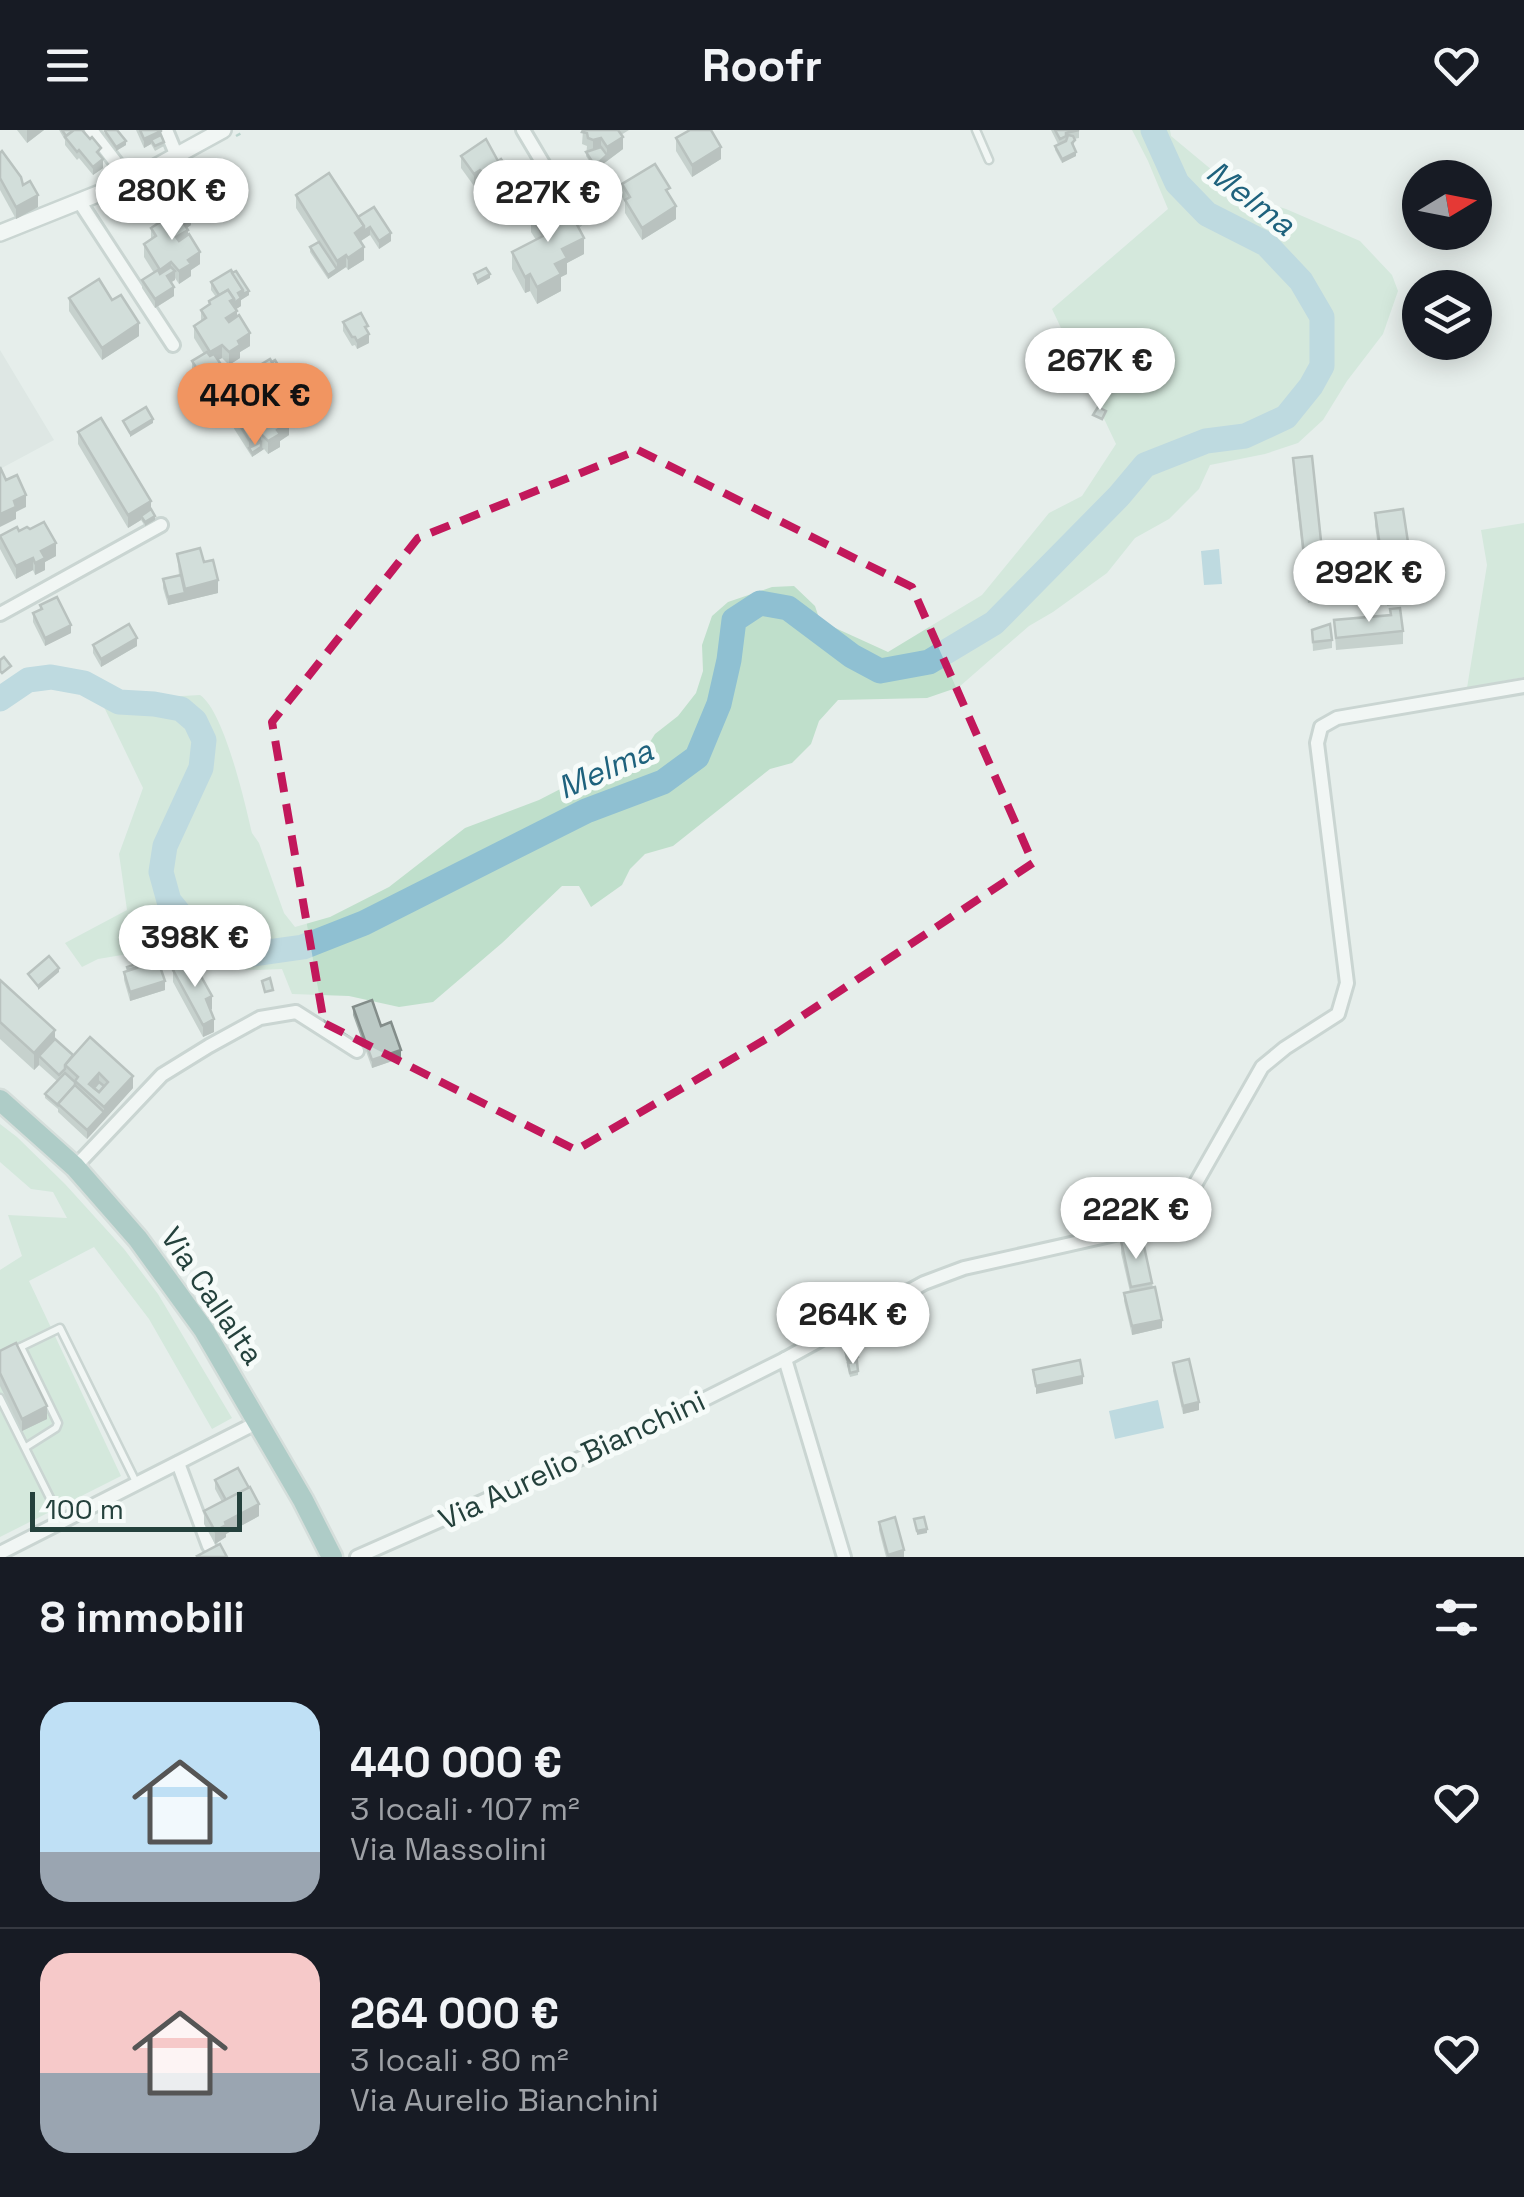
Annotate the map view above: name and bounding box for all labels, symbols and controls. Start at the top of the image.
text: Roofr [702,37,822,94]
icon: menu [40,38,95,93]
icon: heart [1429,38,1484,93]
water label: Melma [1199,152,1304,245]
pin: 280K € [91,158,253,243]
pin: 227K € [467,160,629,245]
north arrow [1402,160,1492,250]
map controls [1402,160,1492,360]
text: 280K € [118,170,226,210]
text: 227K € [495,172,601,212]
button: layers [1402,270,1492,360]
pin: 267K € [1019,328,1181,413]
text: 267K € [1047,340,1153,380]
pin: 440K € [174,363,336,448]
text: 440K € [199,375,311,415]
pin: 292K € [1288,540,1450,625]
text: 292K € [1315,552,1423,592]
water label: Melma [551,730,660,808]
pin: 398K € [114,905,276,990]
text: 398K € [141,917,249,957]
pin: 222K € [1055,1177,1217,1262]
text: 222K € [1083,1189,1189,1229]
street label: Via Callalta [152,1219,273,1372]
pin: 264K € [772,1282,934,1367]
text: 264K € [799,1294,908,1334]
street label: Via Aurelio Bianchini [432,1381,711,1538]
scale bar [30,1487,242,1532]
text: 100 m [45,1491,124,1527]
icon: filters [1429,1590,1484,1645]
text: 8 immobili [40,1591,245,1644]
text: 440 000 € [350,1736,562,1789]
icon: home [120,1742,240,1862]
icon: heart [1429,1775,1484,1830]
text: 3 locali · 107 m² [350,1789,580,1829]
text: Via Massolini [350,1829,547,1869]
text: 264 000 € [350,1987,559,2040]
icon: home [120,1993,240,2113]
icon: heart [1429,2026,1484,2081]
text: 3 locali · 80 m² [350,2040,569,2080]
text: Via Aurelio Bianchini [350,2080,659,2120]

